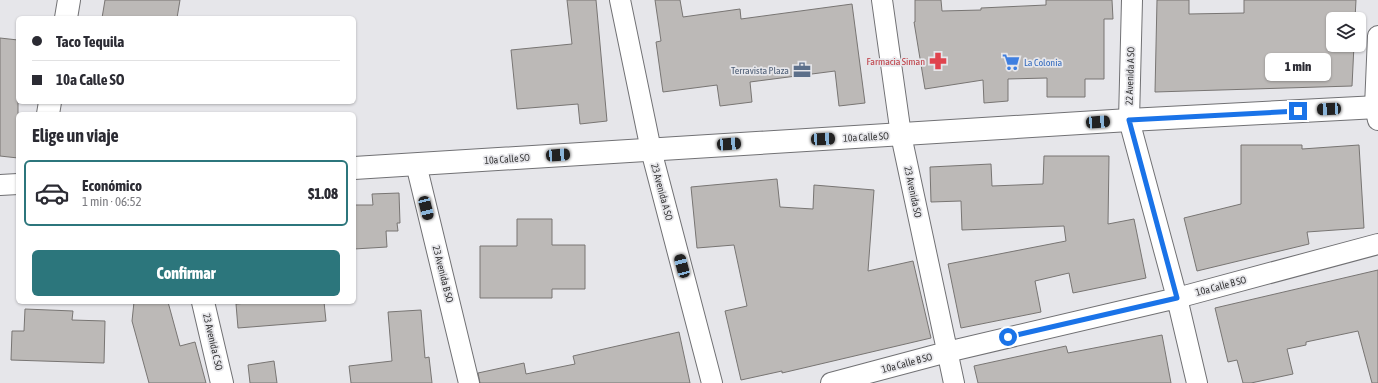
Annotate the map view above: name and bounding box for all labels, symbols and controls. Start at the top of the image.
map controls [1326,12,1366,52]
button: layers [1326,12,1366,52]
text: Taco Tequila [56,33,124,50]
street label: 22 Avenida A SO [1123,46,1137,105]
pharmacy icon: Farmacia Siman [928,51,948,71]
supermarket icon: La Colonia [1001,52,1021,72]
callout: 1 min [1265,53,1331,81]
place label: Farmacia Siman [867,56,925,67]
place label: La Colonia [1024,57,1062,68]
text: 1 min [1285,59,1311,74]
office icon: Terravista Plaza [792,60,812,80]
place label: Terravista Plaza [731,65,789,76]
text: 10a Calle SO [56,71,125,88]
route end [1289,102,1307,120]
car [1317,102,1341,116]
car [1086,115,1110,129]
text: Elige un viaje [32,125,119,146]
street label: 10a Calle SO [843,130,889,144]
car [811,132,835,146]
car [717,137,741,151]
car [546,148,570,162]
street label: 10a Calle SO [484,152,530,166]
street label: 23 Avenida A SO [649,162,675,222]
street label: 23 Avenida SO [902,165,924,219]
icon: car [34,175,70,211]
text: Económico [82,177,142,194]
text: $1.08 [308,185,338,202]
text: 1 min · 06:52 [82,194,142,209]
car [417,195,435,221]
street label: 23 Avenida B SO [431,244,455,304]
button: Confirmar [32,250,340,296]
car [673,253,691,279]
street label: 10a Calle B SO [1195,274,1248,298]
street label: 23 Avenida C SO [201,312,225,372]
route start [999,328,1017,346]
street label: 10a Calle B SO [881,351,934,375]

